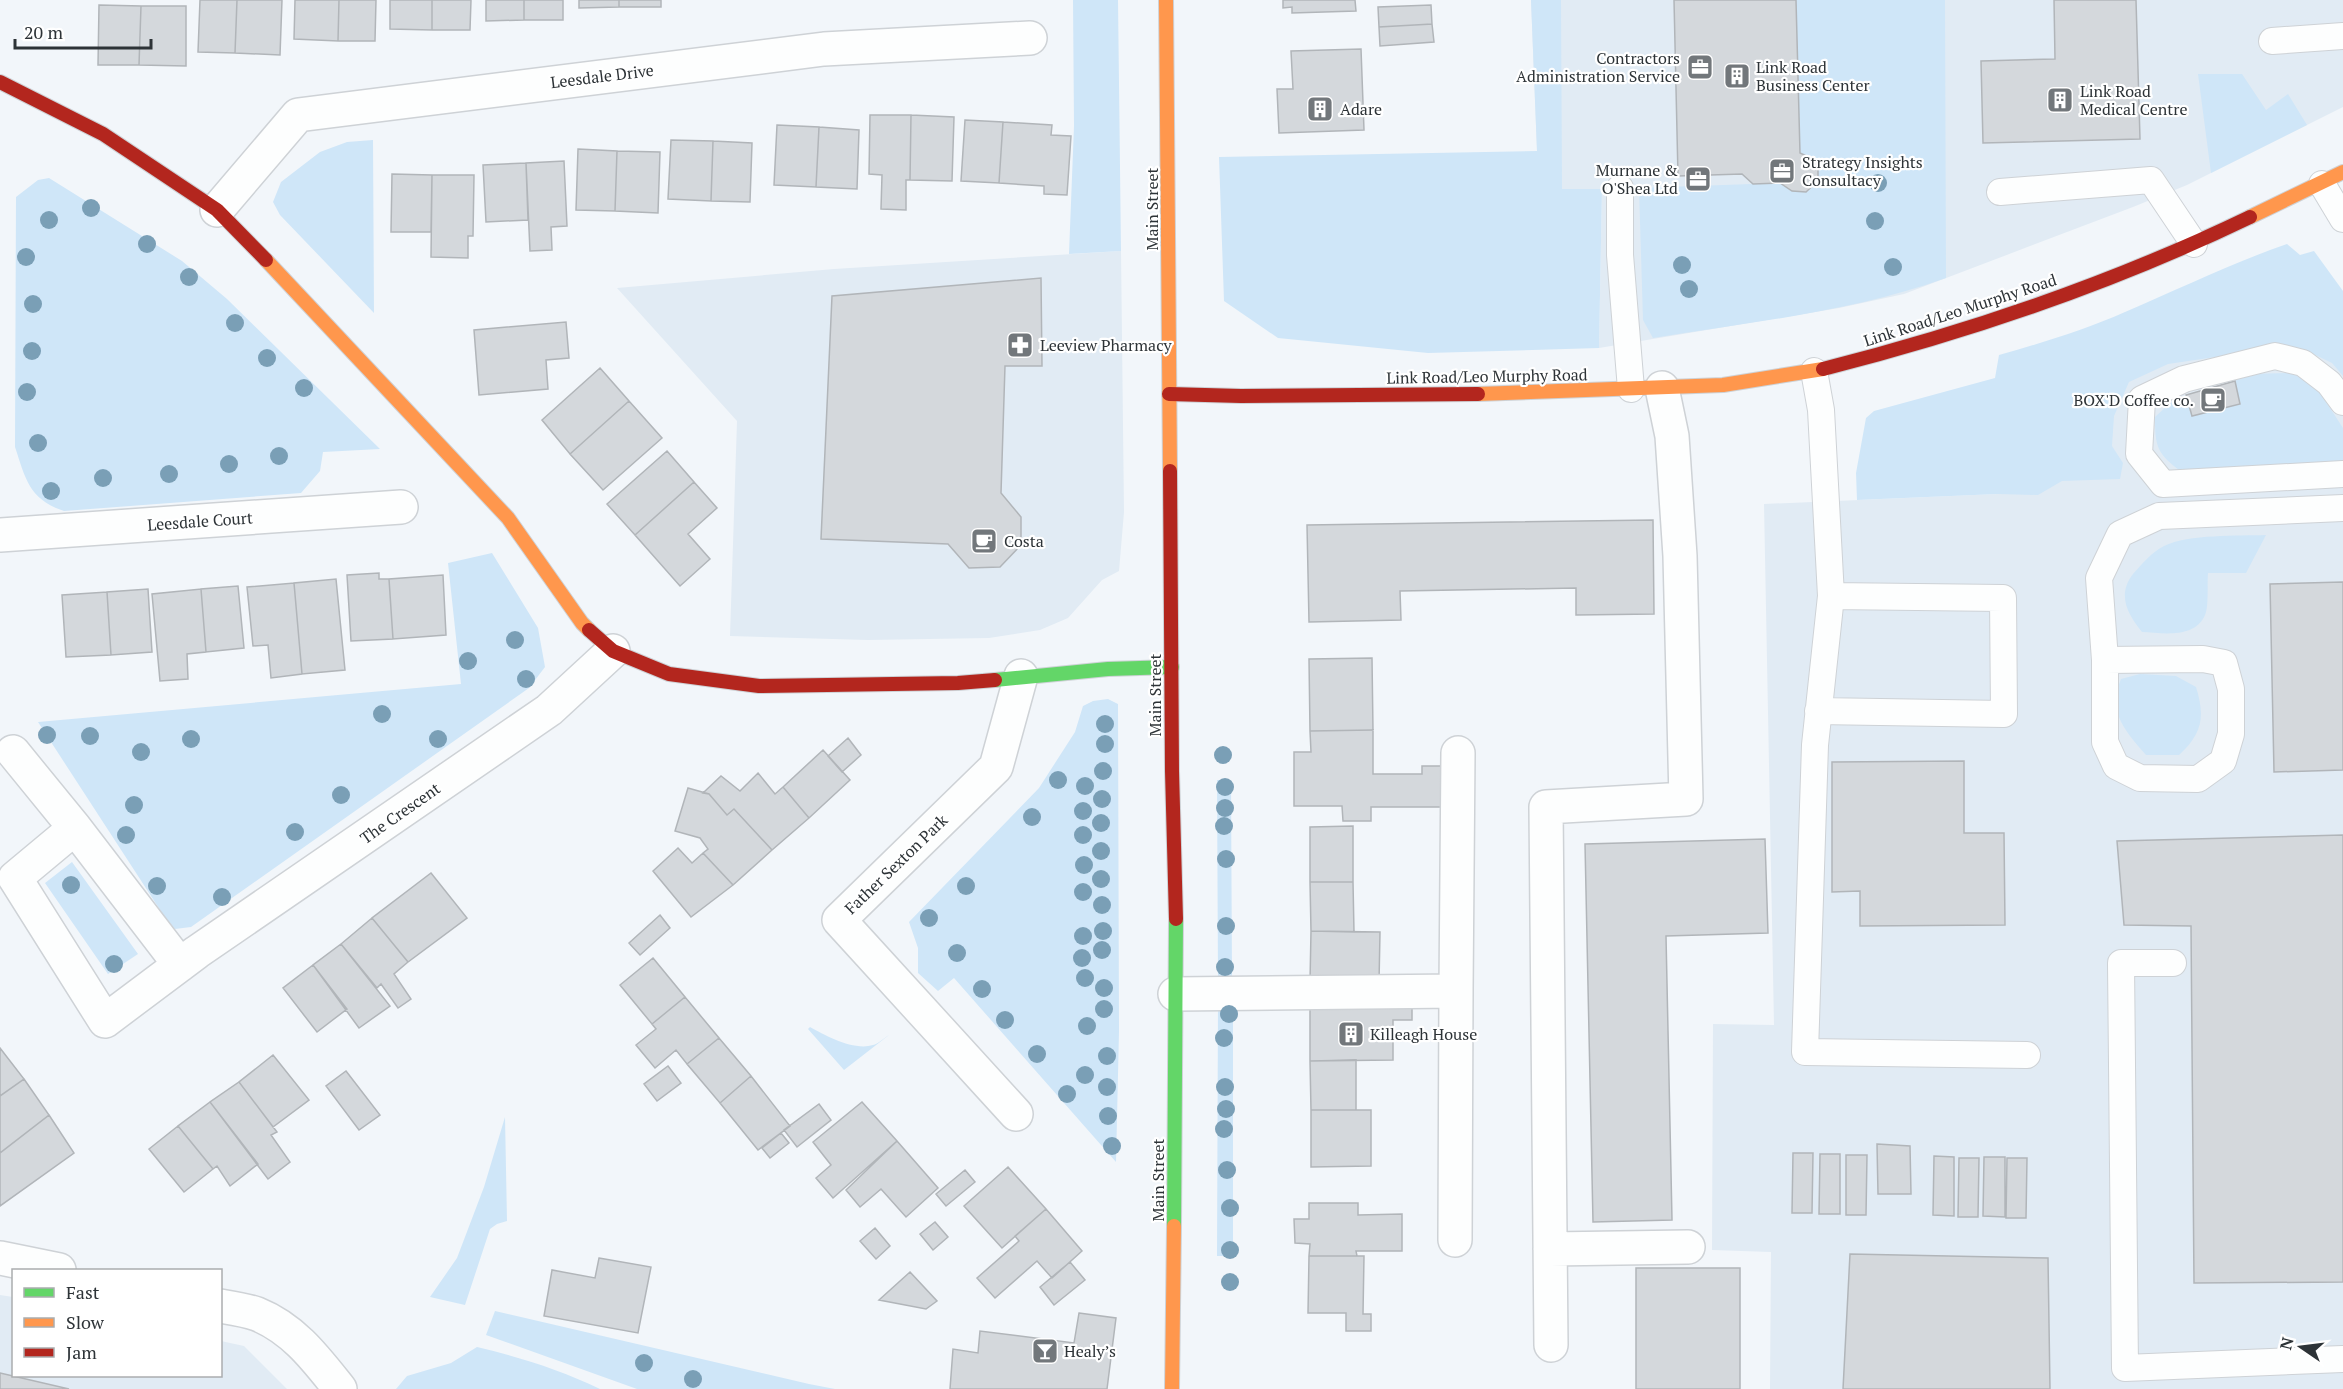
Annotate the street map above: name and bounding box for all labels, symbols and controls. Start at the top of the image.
scale bar [15,12,152,50]
text: 20 m [24,20,64,44]
place label: Contractors Administration Service [1516,47,1680,87]
office icon: Contractors Administration Service [1685,52,1715,82]
place label: Link Road Business Center [1756,56,1871,96]
street label: Leesdale Drive [549,59,655,93]
building icon: Link Road Business Center [1722,61,1752,91]
place label: Link Road Medical Centre [2080,80,2187,120]
building icon: Link Road Medical Centre [2045,85,2075,115]
building icon: Adare [1305,94,1335,124]
place label: Adare [1340,98,1382,120]
place label: Strategy Insights Consultacy [1802,151,1923,191]
office icon: Strategy Insights Consultacy [1767,156,1797,186]
place label: Murnane & O'Shea Ltd [1596,159,1678,199]
office icon: Murnane & O'Shea Ltd [1683,164,1713,194]
street label: Main Street [1141,168,1163,250]
street label: Link Road/Leo Murphy Road [1861,268,2059,352]
pharmacy icon: Leeview Pharmacy [1005,330,1035,360]
place label: Leeview Pharmacy [1040,334,1173,356]
street label: Link Road/Leo Murphy Road [1386,363,1588,389]
cafe icon: BOX'D Coffee co. [2198,385,2228,415]
place label: BOX'D Coffee co. [2073,389,2194,411]
street label: Leesdale Court [147,506,253,536]
cafe icon: Costa [969,526,999,556]
place label: Costa [1004,530,1044,552]
street label: Main Street [1144,654,1166,736]
street label: The Crescent [355,777,445,849]
street label: Father Sexton Park [840,809,953,919]
building icon: Killeagh House [1336,1019,1366,1049]
place label: Killeagh House [1370,1023,1477,1045]
street label: Main Street [1147,1139,1169,1221]
legend [12,1269,222,1377]
text: Fast [66,1280,100,1304]
text: Slow [66,1310,105,1334]
north arrow [2271,1317,2331,1377]
text: N [2274,1335,2299,1352]
bar icon: Healy’s [1030,1336,1060,1366]
text: Jam [66,1340,97,1364]
place label: Healy’s [1064,1340,1116,1362]

